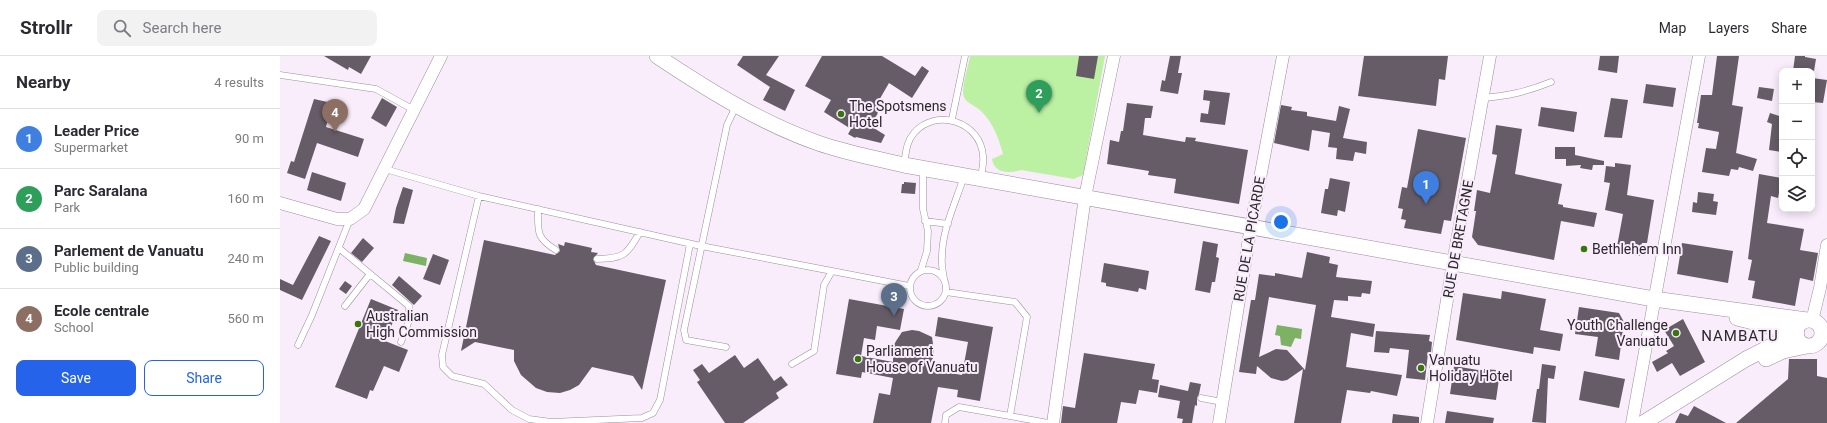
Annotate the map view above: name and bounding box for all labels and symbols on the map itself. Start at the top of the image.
pin: 2 [1026,80,1052,113]
place label: The Spotsmens Hotel [849,98,947,130]
pin: 4 [322,99,348,132]
marker: The Spotsmens Hotel [836,109,846,119]
pin: 1 [1413,171,1439,204]
street label: RUE DE LA PICARDE [1230,175,1268,303]
street label: RUE DE BRETAGNE [1440,179,1476,299]
your location [1271,212,1291,232]
place label: Bethlehem Inn [1592,241,1681,257]
marker: Bethlehem Inn [1579,244,1589,254]
pin: 3 [881,283,907,316]
place label: Australian High Commission [366,308,477,340]
place label: Youth Challenge Vanuatu [1567,317,1668,349]
marker: Australian High Commission [353,319,363,329]
district label: NAMBATU [1701,327,1779,345]
marker: Youth Challenge Vanuatu [1671,328,1681,338]
place label: Parliament House of Vanuatu [866,343,978,375]
place label: Vanuatu Holiday Hotel [1429,352,1513,384]
marker: Parliament House of Vanuatu [853,354,863,364]
marker: Vanuatu Holiday Hotel [1416,363,1426,373]

